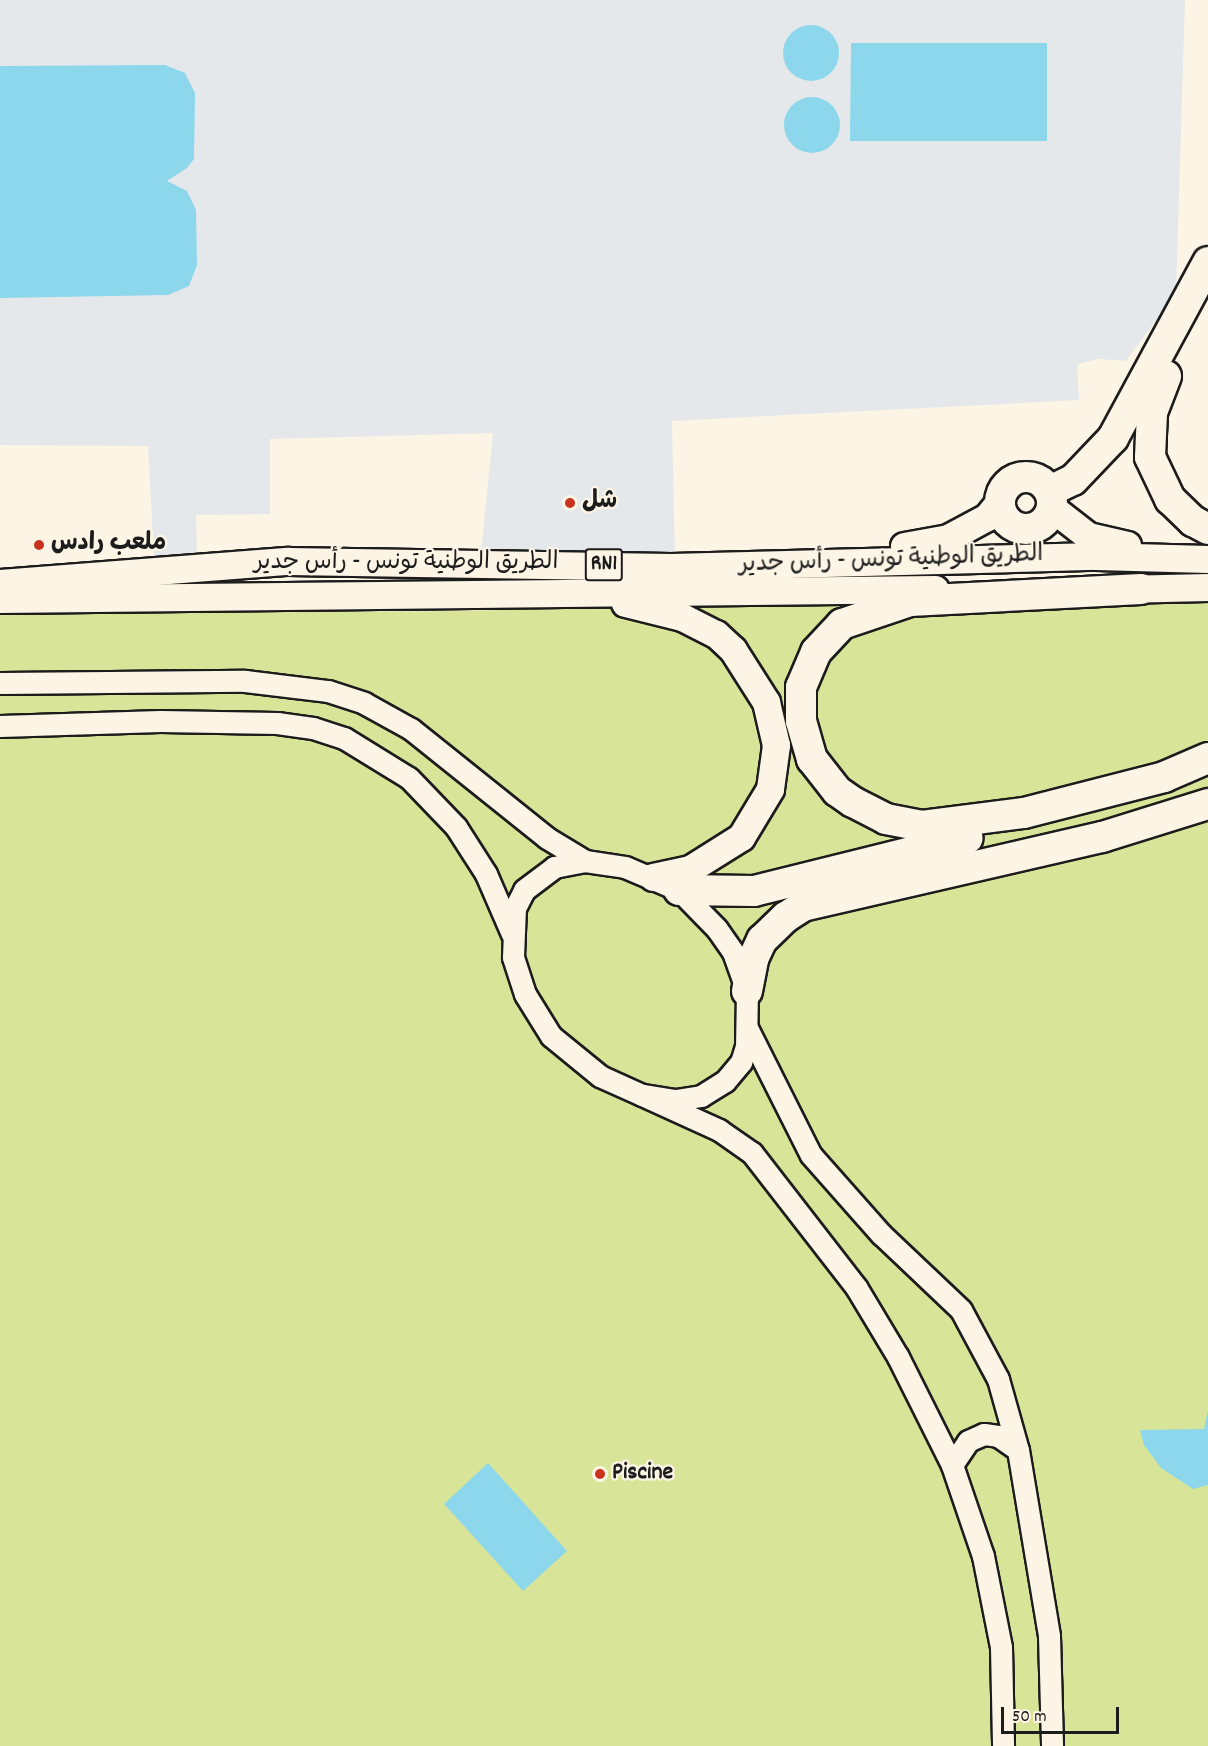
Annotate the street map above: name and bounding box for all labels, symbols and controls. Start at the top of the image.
place label: شل [582,489,617,517]
marker: شل [563,496,577,510]
place label: ملعب رادس [51,531,166,559]
marker: ملعب رادس [32,538,46,552]
street label: الطريق الوطنية تونس - رأس جدير [738,541,1044,581]
road number: RN1 [584,546,624,584]
street label: الطريق الوطنية تونس - رأس جدير [254,550,558,578]
place label: Piscine [612,1460,673,1488]
marker: Piscine [593,1467,607,1481]
scale bar [1004,1695,1122,1733]
text: 50 m [1012,1705,1047,1730]

